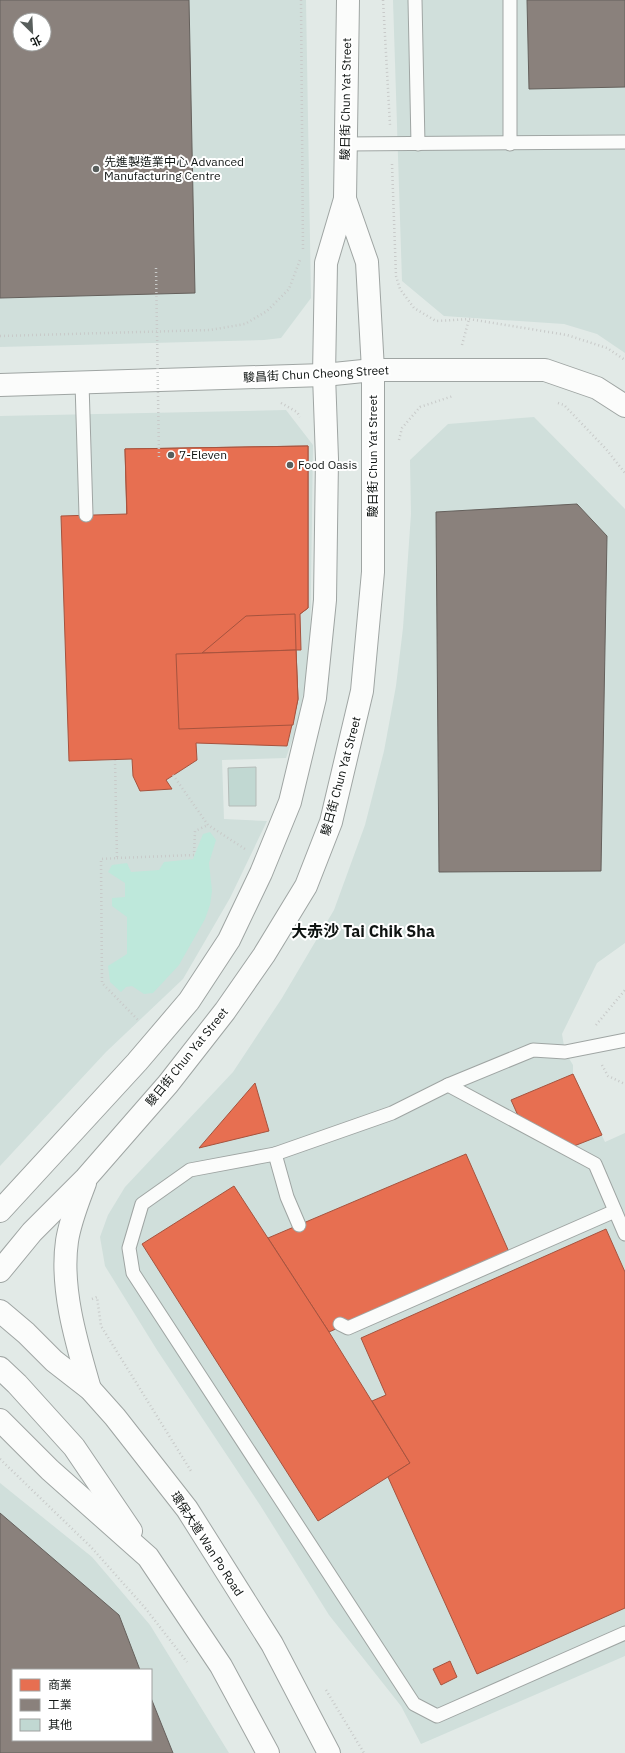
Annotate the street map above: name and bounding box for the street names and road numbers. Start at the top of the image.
street label: 駿日街 Chun Yat Street [337,38,354,160]
street label: 駿昌街 Chun Cheong Street [243,362,389,385]
street label: 駿日街 Chun Yat Street [365,395,380,517]
street label: 駿日街 Chun Yat Street [317,715,364,837]
street label: 駿日街 Chun Yat Street [142,1004,231,1109]
street label: 環保大道 Wan Po Road [168,1489,247,1599]

